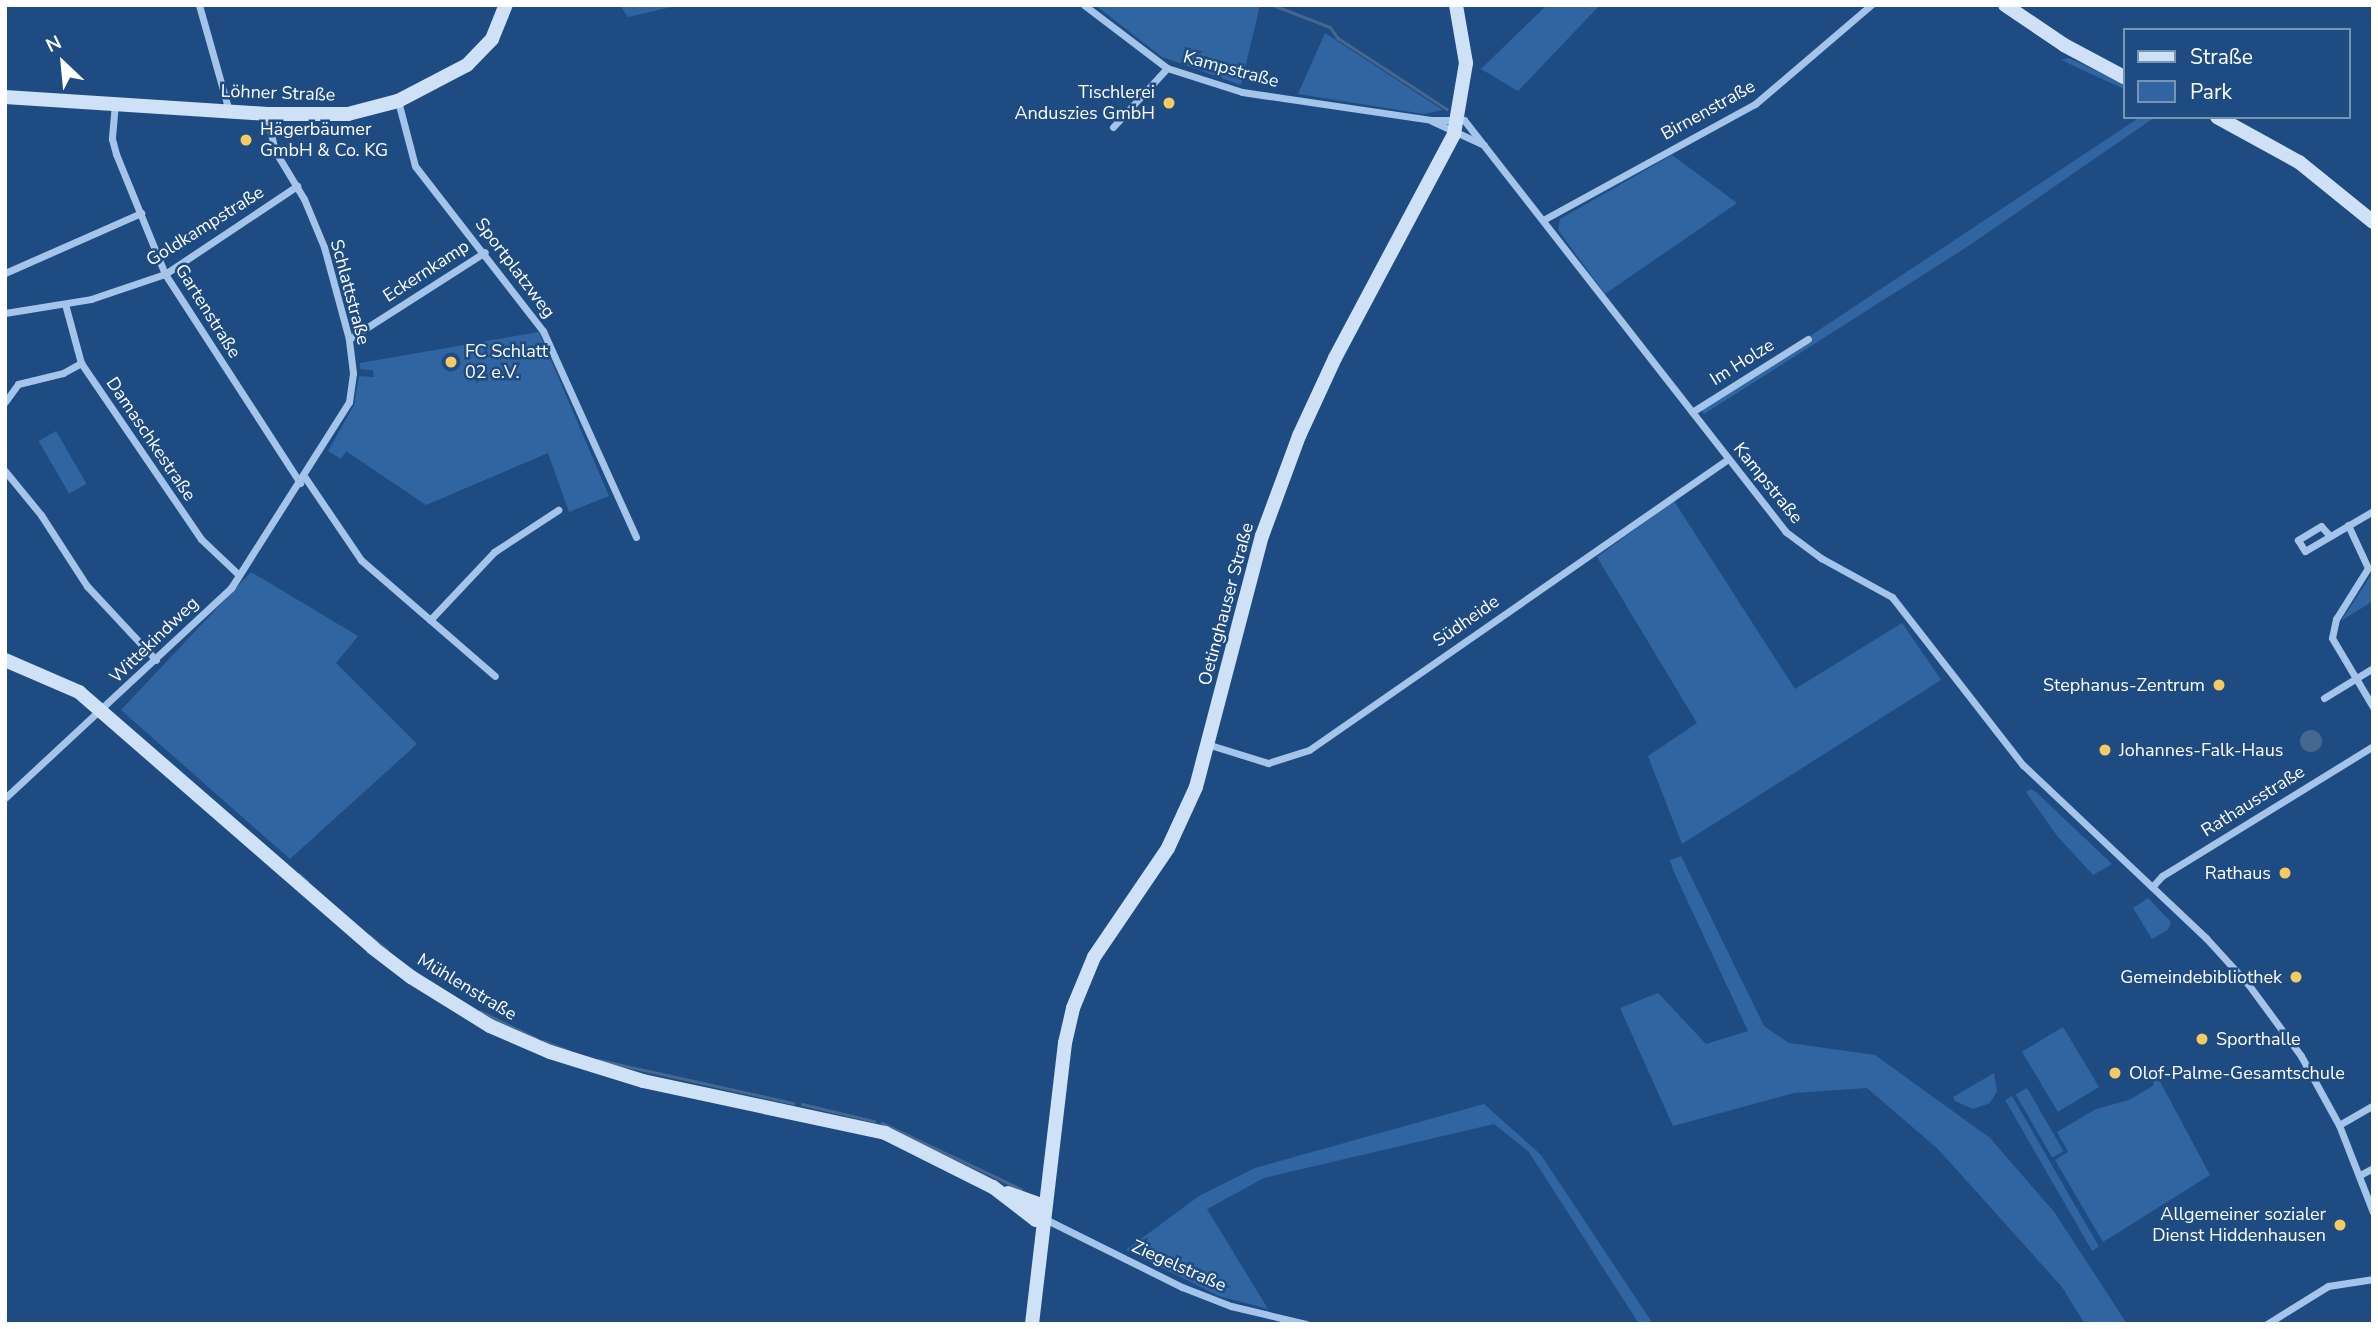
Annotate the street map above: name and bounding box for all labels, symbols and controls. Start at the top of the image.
north arrow [28,28,98,98]
legend [2122,28,2350,119]
text: N [42,29,66,59]
text: Straße [2190,43,2253,71]
street label: Kampstraße [1181,46,1281,92]
street label: Birnenstraße [1657,75,1759,145]
text: Park [2190,78,2232,106]
street label: Löhner Straße [220,80,336,106]
place label: Tischlerei Anduszies GmbH [1014,82,1155,124]
marker: Tischlerei Anduszies GmbH [1161,95,1177,111]
place label: Hägerbäumer GmbH & Co. KG [260,119,388,162]
marker: Hägerbäumer GmbH & Co. KG [238,132,254,148]
street label: Goldkampstraße [142,181,268,271]
street label: Sportplatzweg [470,214,560,322]
street label: Eckernkamp [379,235,473,307]
street label: Schlattstraße [326,237,374,347]
street label: Gartenstraße [171,260,245,362]
street label: Im Holze [1706,334,1778,390]
place label: FC Schlatt 02 e.V. [465,341,548,384]
marker: FC Schlatt 02 e.V. [443,354,459,370]
street label: Damaschkestraße [102,373,200,505]
street label: Kampstraße [1729,438,1807,528]
street label: Oetinghauser Straße [1194,520,1258,688]
street label: Südheide [1429,590,1503,652]
street label: Wittekindweg [105,592,203,688]
place label: Stephanus-Zentrum [2043,674,2205,696]
marker: Stephanus-Zentrum [2211,677,2227,693]
place label: Johannes-Falk-Haus [2119,739,2283,761]
marker: Johannes-Falk-Haus [2097,742,2113,758]
street label: Rathausstraße [2197,761,2309,841]
place label: Rathaus [2205,862,2271,884]
marker: Rathaus [2277,865,2293,881]
street label: Mühlenstraße [413,949,521,1025]
place label: Gemeindebibliothek [2120,966,2282,988]
marker: Gemeindebibliothek [2288,969,2304,985]
place label: Sporthalle [2216,1028,2301,1050]
marker: Sporthalle [2194,1031,2210,1047]
place label: Olof-Palme-Gesamtschule [2129,1062,2345,1084]
marker: Olof-Palme-Gesamtschule [2107,1065,2123,1081]
place label: Allgemeiner sozialer Dienst Hiddenhausen [2152,1204,2326,1246]
marker: Allgemeiner sozialer Dienst Hiddenhausen [2332,1217,2348,1233]
street label: Ziegelstraße [1128,1236,1230,1296]

